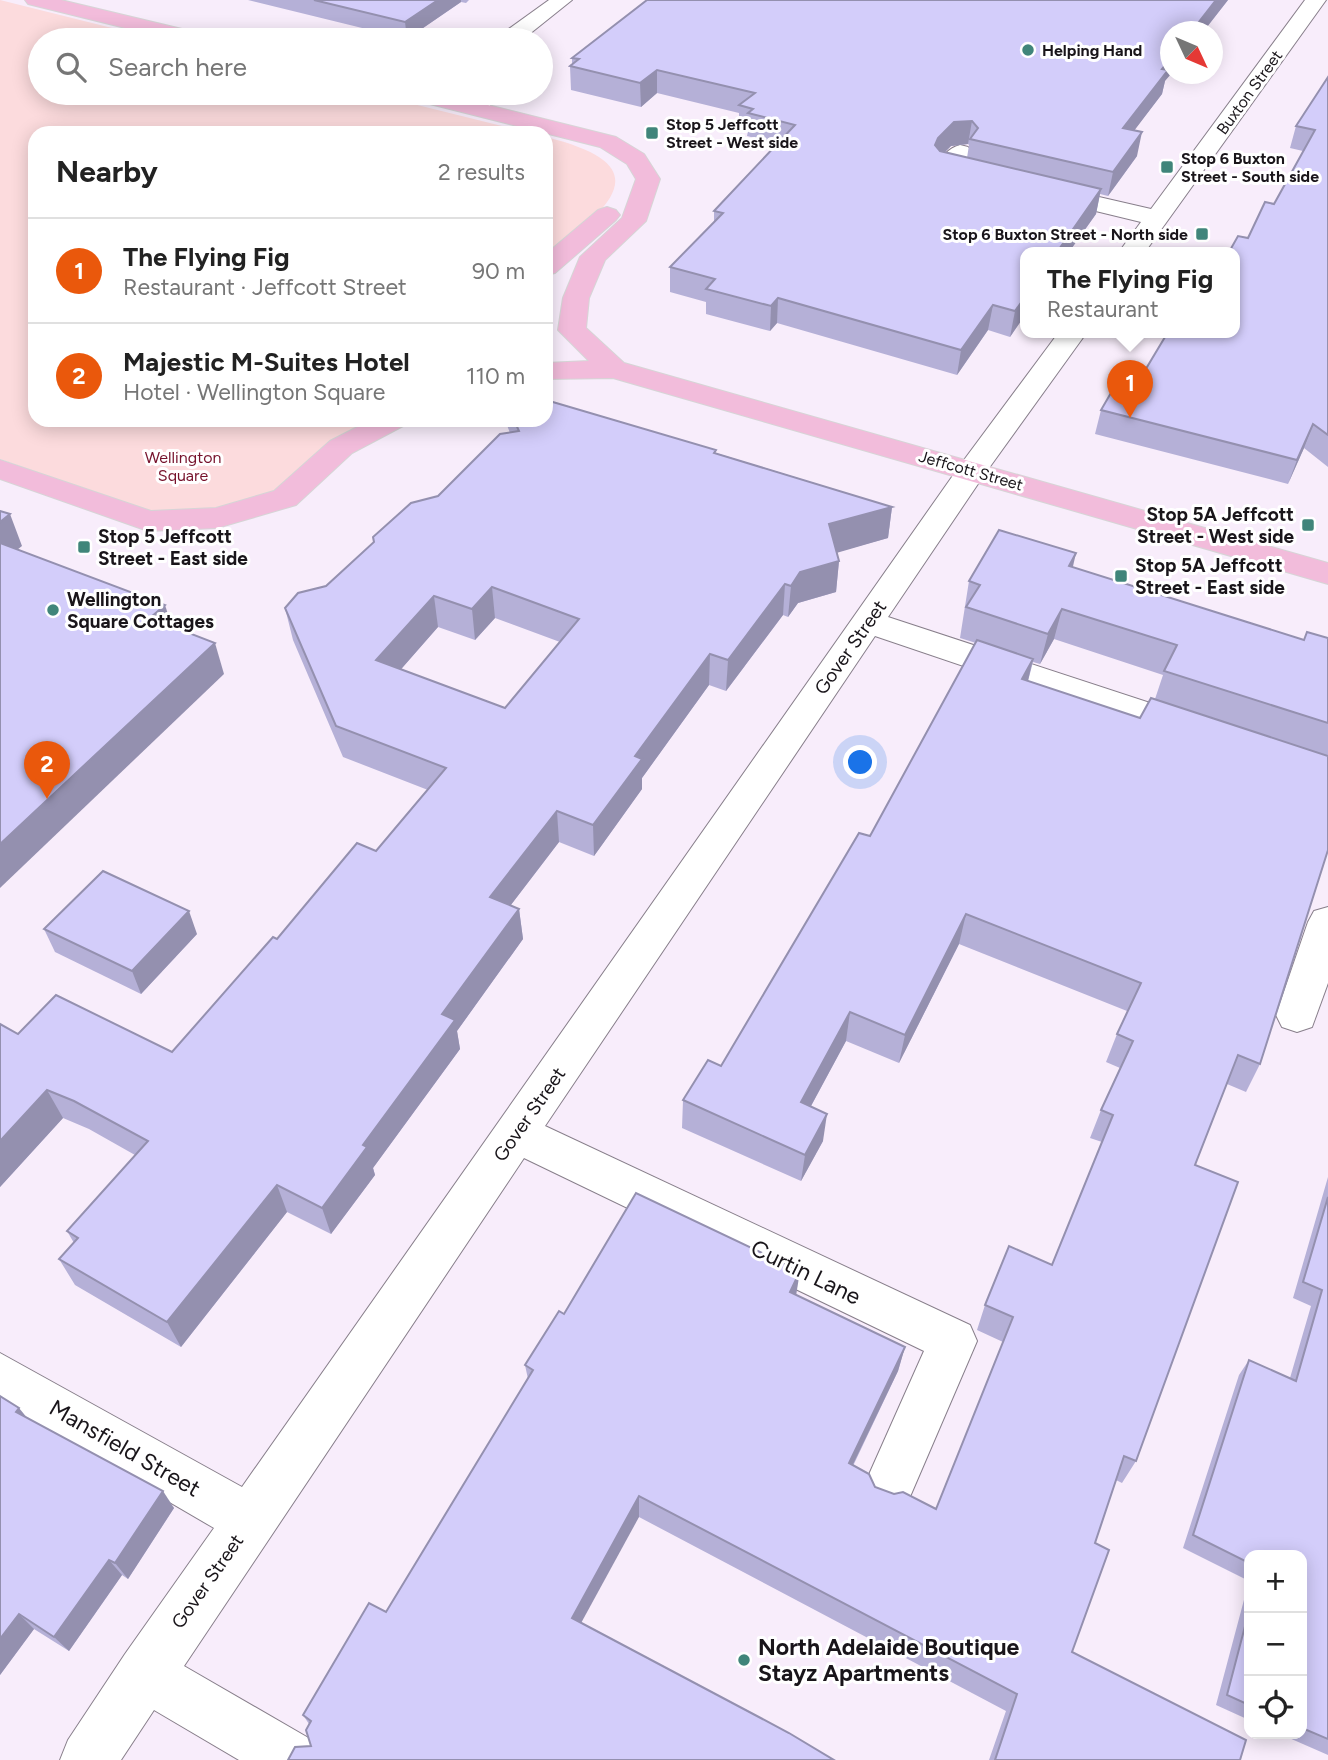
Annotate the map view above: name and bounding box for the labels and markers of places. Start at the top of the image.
place label: Helping Hand [1042,41,1142,60]
marker: Helping Hand [1020,42,1036,58]
place label: Stop 5 Jeffcott Street - West side [666,115,798,152]
marker: Stop 5 Jeffcott Street - West side [644,125,660,141]
place label: Stop 6 Buxton Street - South side [1181,149,1319,186]
marker: Stop 6 Buxton Street - South side [1159,159,1175,175]
place label: Stop 6 Buxton Street - North side [943,225,1188,244]
marker: Stop 6 Buxton Street - North side [1194,226,1210,242]
pin: 1 [1107,360,1153,418]
place label: Stop 5A Jeffcott Street - West side [1137,503,1294,548]
marker: Stop 5A Jeffcott Street - West side [1300,517,1316,533]
place label: Stop 5 Jeffcott Street - East side [98,525,248,570]
marker: Stop 5 Jeffcott Street - East side [76,539,92,555]
place label: Stop 5A Jeffcott Street - East side [1135,554,1285,599]
marker: Stop 5A Jeffcott Street - East side [1113,568,1129,584]
place label: Wellington Square Cottages [67,588,214,633]
marker: Wellington Square Cottages [45,602,61,618]
pin: 2 [24,741,70,799]
place label: North Adelaide Boutique Stayz Apartments [758,1633,1020,1687]
marker: North Adelaide Boutique Stayz Apartments [736,1652,752,1668]

